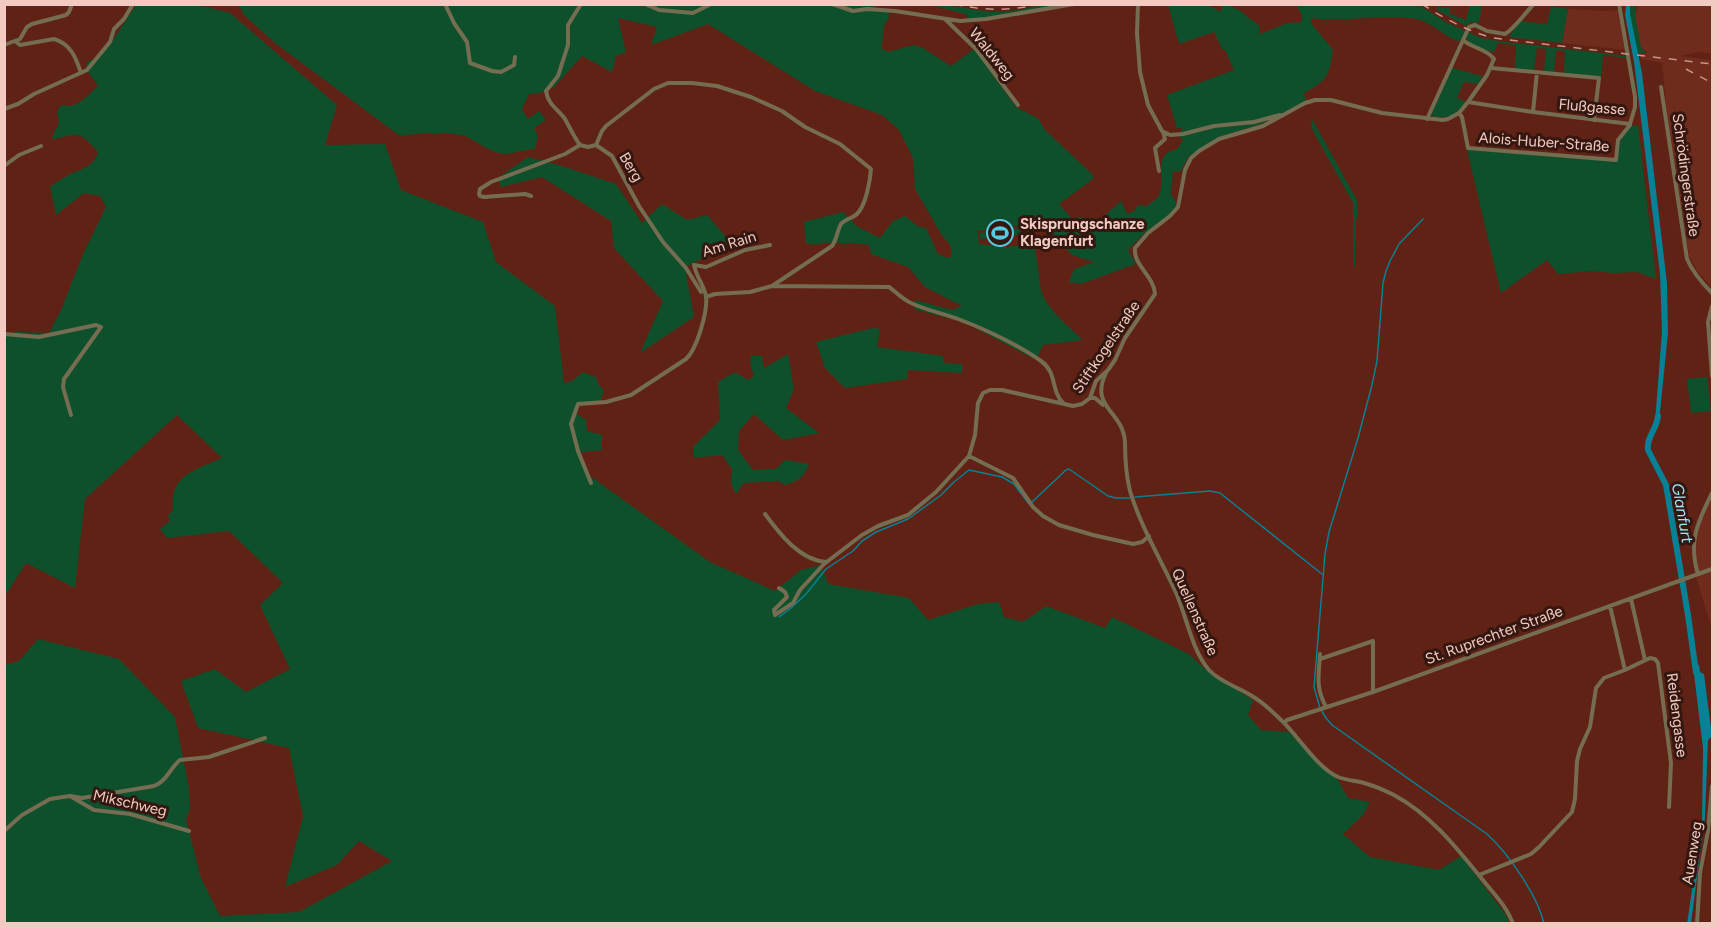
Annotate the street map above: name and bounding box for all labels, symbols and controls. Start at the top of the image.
street label: Waldweg [965,24,1019,84]
street label: Flußgasse [1558,95,1626,119]
street label: Schrödingerstraße [1668,112,1704,238]
street label: Alois-Huber-Straße [1478,128,1610,156]
street label: Berg [615,149,647,185]
place label: Skisprungschanze Klagenfurt [1020,215,1145,250]
sports icon: Skisprungschanze Klagenfurt [985,218,1015,248]
street label: Am Rain [700,227,758,261]
street label: Stiftkogelstraße [1068,297,1144,397]
water label: Glanfurt [1668,482,1697,545]
street label: Quellenstraße [1168,566,1222,658]
street label: St. Ruprechter Straße [1423,602,1565,668]
street label: Reidengasse [1663,672,1691,758]
street label: Mikschweg [91,786,169,820]
street label: Auenweg [1678,820,1706,886]

